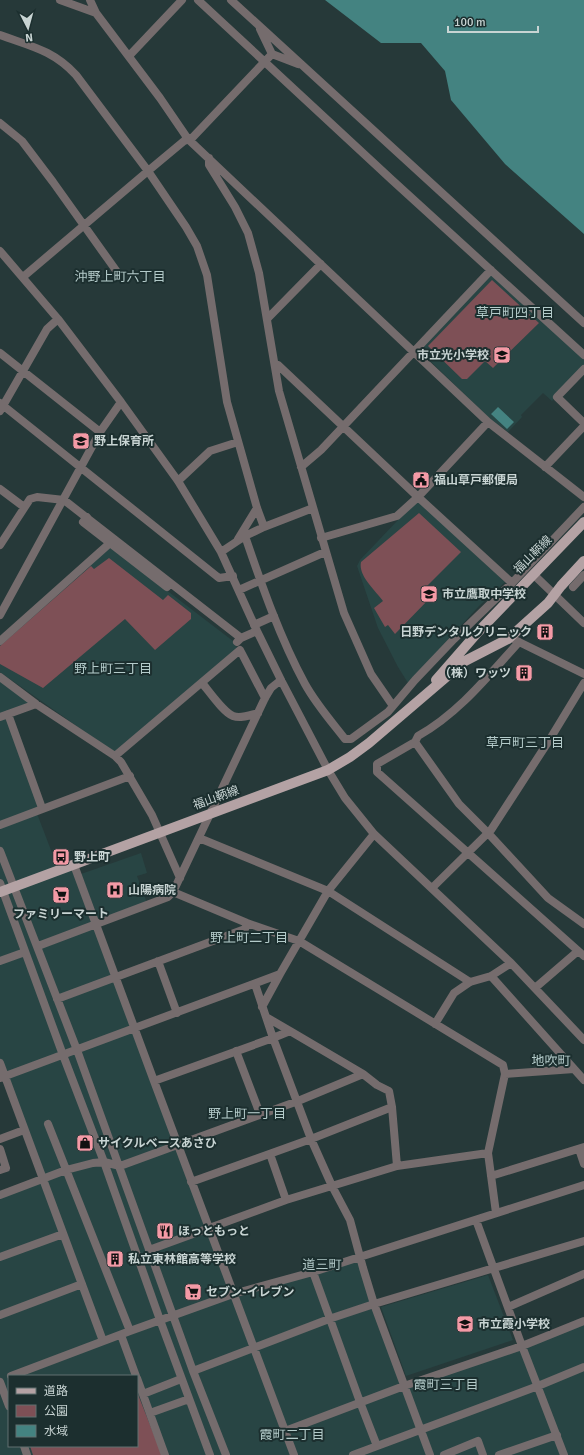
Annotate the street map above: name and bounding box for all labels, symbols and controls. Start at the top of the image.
north arrow [8,8,48,48]
scale bar [448,8,538,34]
text: 100 m [454,15,486,30]
text: N [25,31,33,44]
district label: 沖野上町六丁目 [74,269,166,285]
district label: 草戸町四丁目 [476,305,554,321]
school or university icon: 市立光小学校 [492,345,512,365]
place label: 市立光小学校 [417,348,489,363]
school or university icon: 野上保育所 [71,431,91,451]
place label: 野上保育所 [94,434,154,449]
public building icon: 福山草戸郵便局 [411,470,431,490]
place label: 福山草戸郵便局 [434,473,518,488]
street label: 福山鞆線 [511,533,555,577]
school or university icon: 市立鷹取中学校 [419,584,439,604]
place label: 市立鷹取中学校 [442,587,526,602]
building icon: 日野デンタルクリニック [535,622,555,642]
place label: 日野デンタルクリニック [400,625,532,640]
district label: 野上町三丁目 [74,661,152,677]
building icon: （株）ワッツ [514,663,534,683]
place label: （株）ワッツ [439,666,511,681]
district label: 草戸町三丁目 [486,735,564,751]
street label: 福山鞆線 [191,783,241,813]
bus stop icon: 野上町 [51,847,71,867]
place label: 野上町 [74,850,110,865]
hospital icon: 山陽病院 [105,880,125,900]
place label: 山陽病院 [128,883,176,898]
supermarket icon: ファミリーマート [51,885,71,905]
place label: ファミリーマート [13,907,109,922]
district label: 野上町二丁目 [210,930,288,946]
district label: 地吹町 [531,1053,571,1069]
district label: 野上町一丁目 [208,1106,286,1122]
shop icon: サイクルベースあさひ [75,1133,95,1153]
place label: サイクルベースあさひ [98,1136,217,1151]
restaurant icon: ほっともっと [155,1221,175,1241]
place label: ほっともっと [178,1224,250,1239]
building icon: 私立東林館高等学校 [105,1249,125,1269]
place label: 私立東林館高等学校 [128,1252,236,1267]
district label: 道三町 [302,1257,342,1273]
supermarket icon: セブン-イレブン [183,1282,203,1302]
place label: セブン-イレブン [206,1285,295,1300]
school or university icon: 市立霞小学校 [455,1314,475,1334]
place label: 市立霞小学校 [478,1317,550,1332]
legend [8,1375,138,1447]
district label: 霞町三丁目 [413,1377,479,1393]
text: 道路 [44,1384,68,1399]
text: 公園 [44,1404,68,1419]
text: 水域 [44,1424,68,1439]
district label: 霞町二丁目 [259,1427,325,1443]

